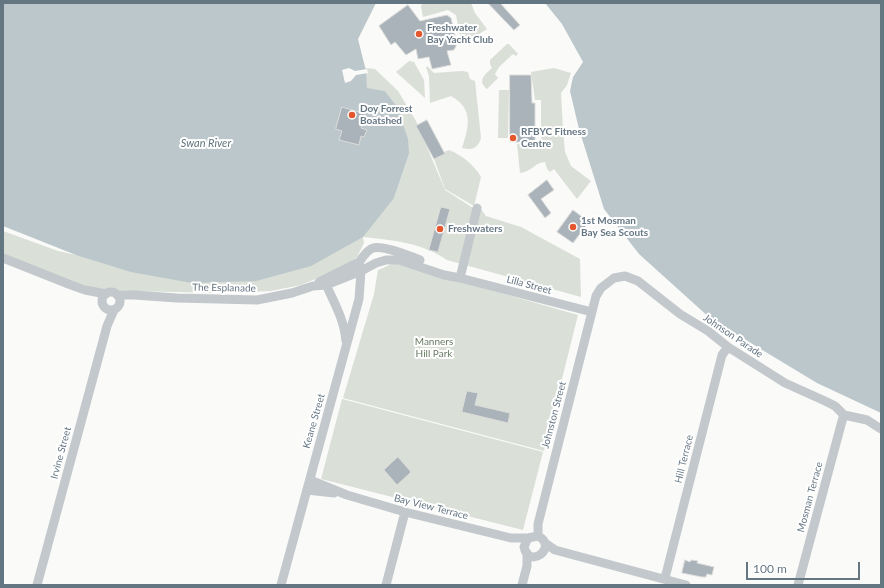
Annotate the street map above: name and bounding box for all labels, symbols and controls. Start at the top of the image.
place label: Freshwater Bay Yacht Club [427,22,494,46]
marker: Freshwater Bay Yacht Club [414,29,424,39]
place label: Doy Forrest Boatshed [360,103,413,126]
marker: Doy Forrest Boatshed [347,110,357,120]
place label: RFBYC Fitness Centre [521,126,586,150]
marker: RFBYC Fitness Centre [508,133,518,143]
water label: Swan River [181,136,231,150]
place label: 1st Mosman Bay Sea Scouts [581,215,648,238]
marker: 1st Mosman Bay Sea Scouts [568,222,578,232]
place label: Freshwaters [448,223,502,235]
marker: Freshwaters [435,224,445,234]
street label: Lilla Street [505,273,553,297]
street label: The Esplanade [192,281,256,295]
street label: Johnson Parade [701,312,765,360]
park label: Manners Hill Park [415,336,453,360]
street label: Johnston Street [539,380,569,450]
street label: Keane Street [300,392,328,450]
street label: Irvine Street [48,426,74,480]
street label: Hill Terrace [672,434,696,484]
street label: Mosman Terrace [795,460,825,534]
street label: Bay View Terrace [393,492,469,522]
scale bar [748,554,862,580]
text: 100 m [753,561,787,576]

